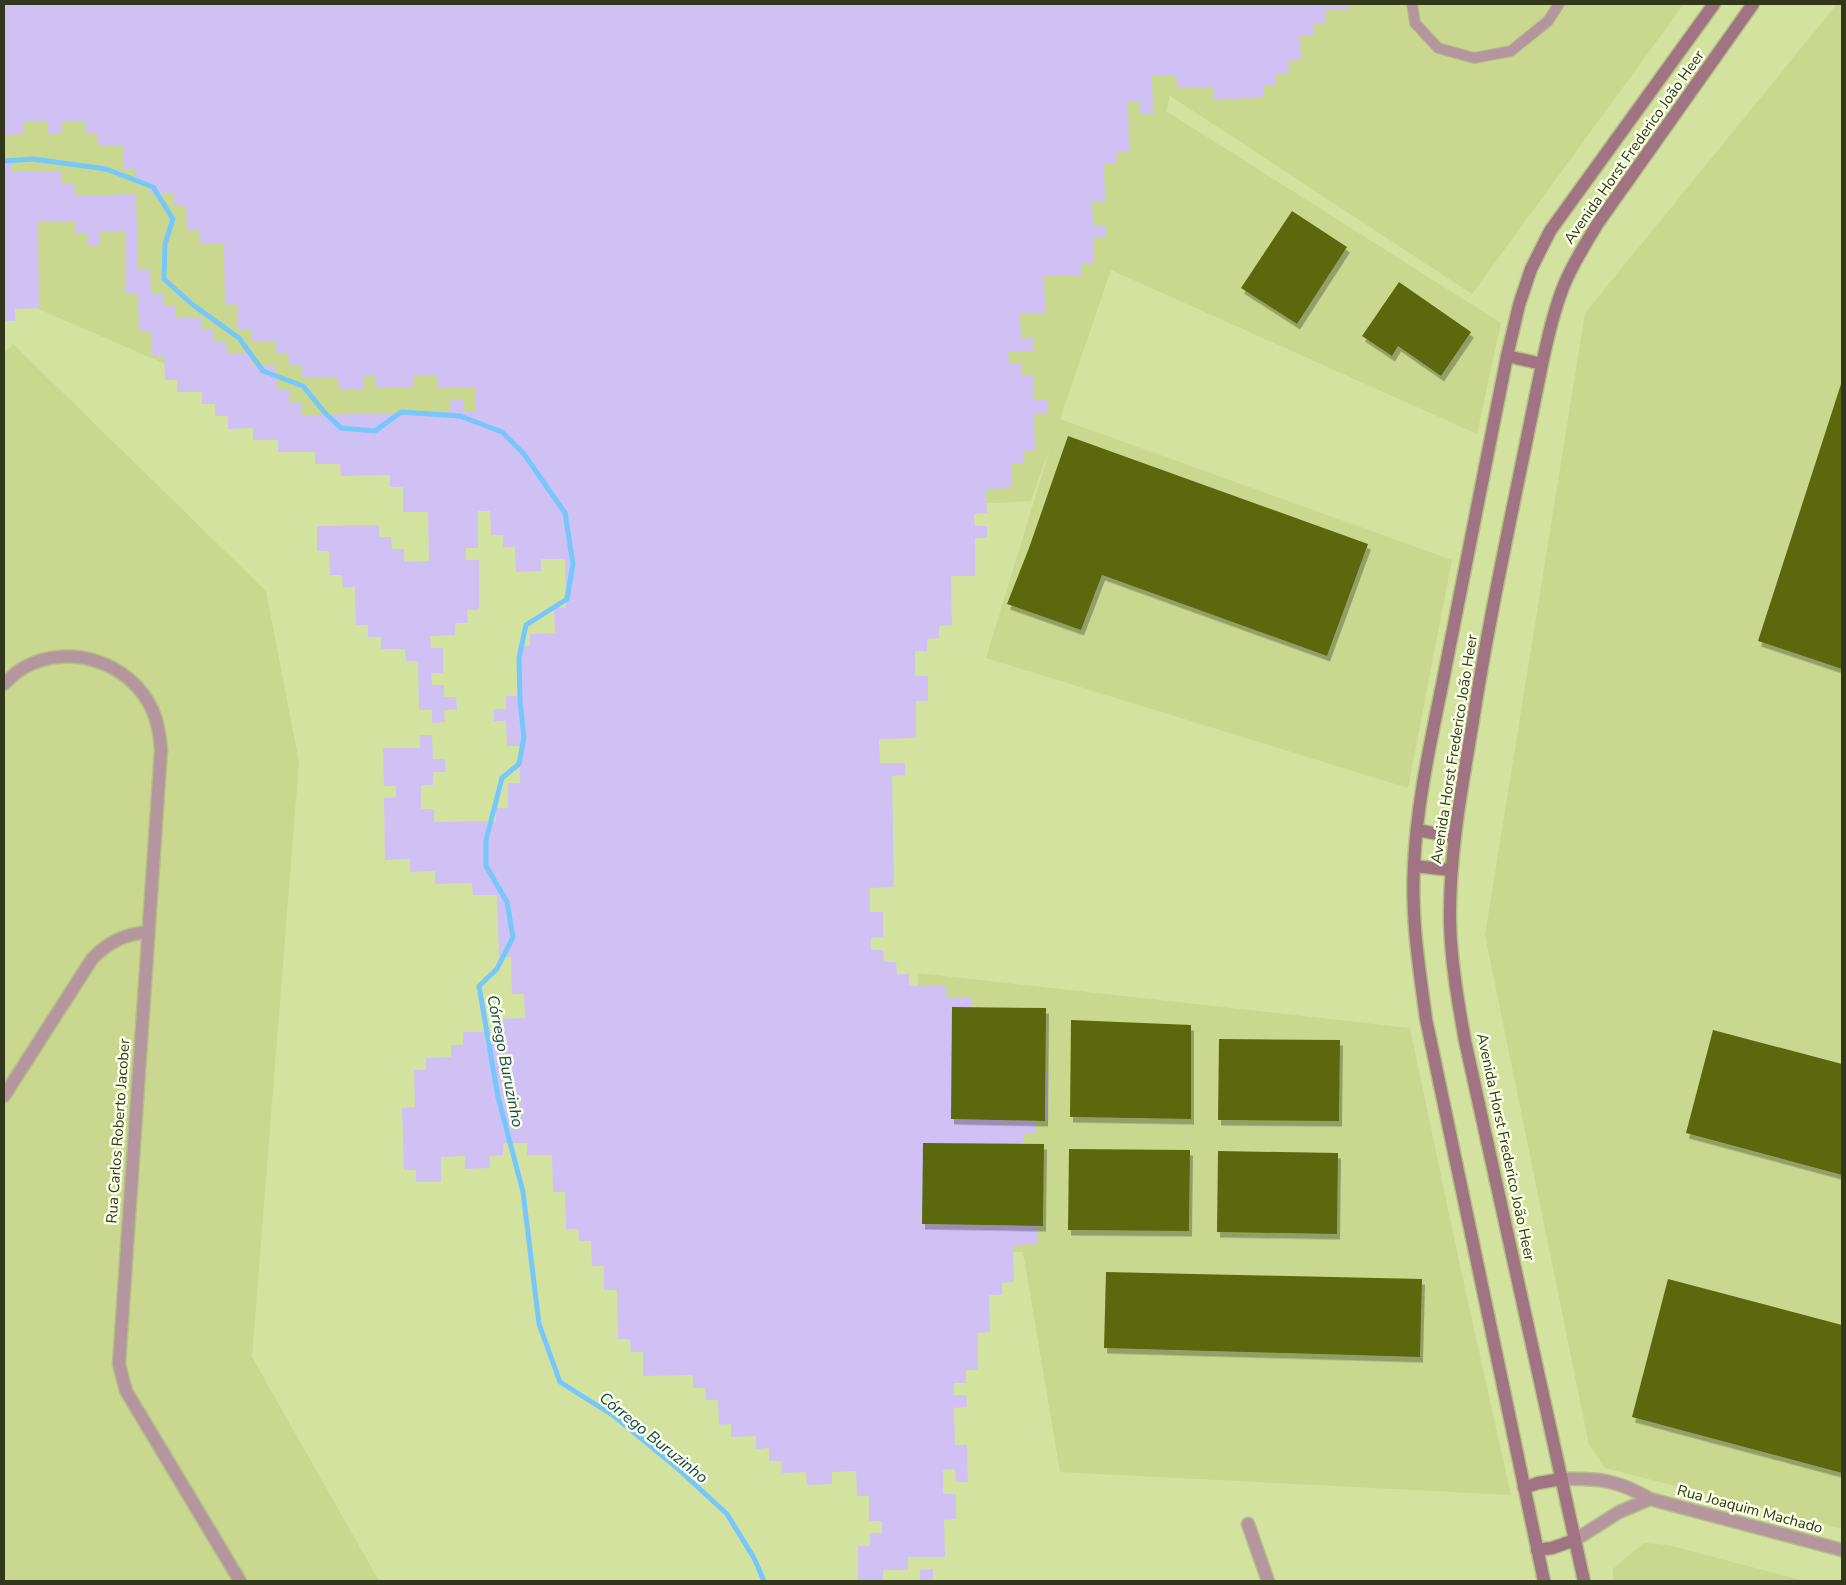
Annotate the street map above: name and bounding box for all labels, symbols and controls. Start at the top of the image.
street label: Avenida Horst Frederico João Heer [1559,46,1709,248]
street label: Avenida Horst Frederico João Heer [1426,632,1482,865]
water label: Córrego Buruzinho [481,993,529,1129]
street label: Avenida Horst Frederico João Heer [1472,1031,1540,1263]
street label: Rua Carlos Roberto Jacober [102,1037,134,1224]
water label: Córrego Buruzinho [594,1387,712,1489]
street label: Rua Joaquim Machado [1675,1480,1825,1538]

